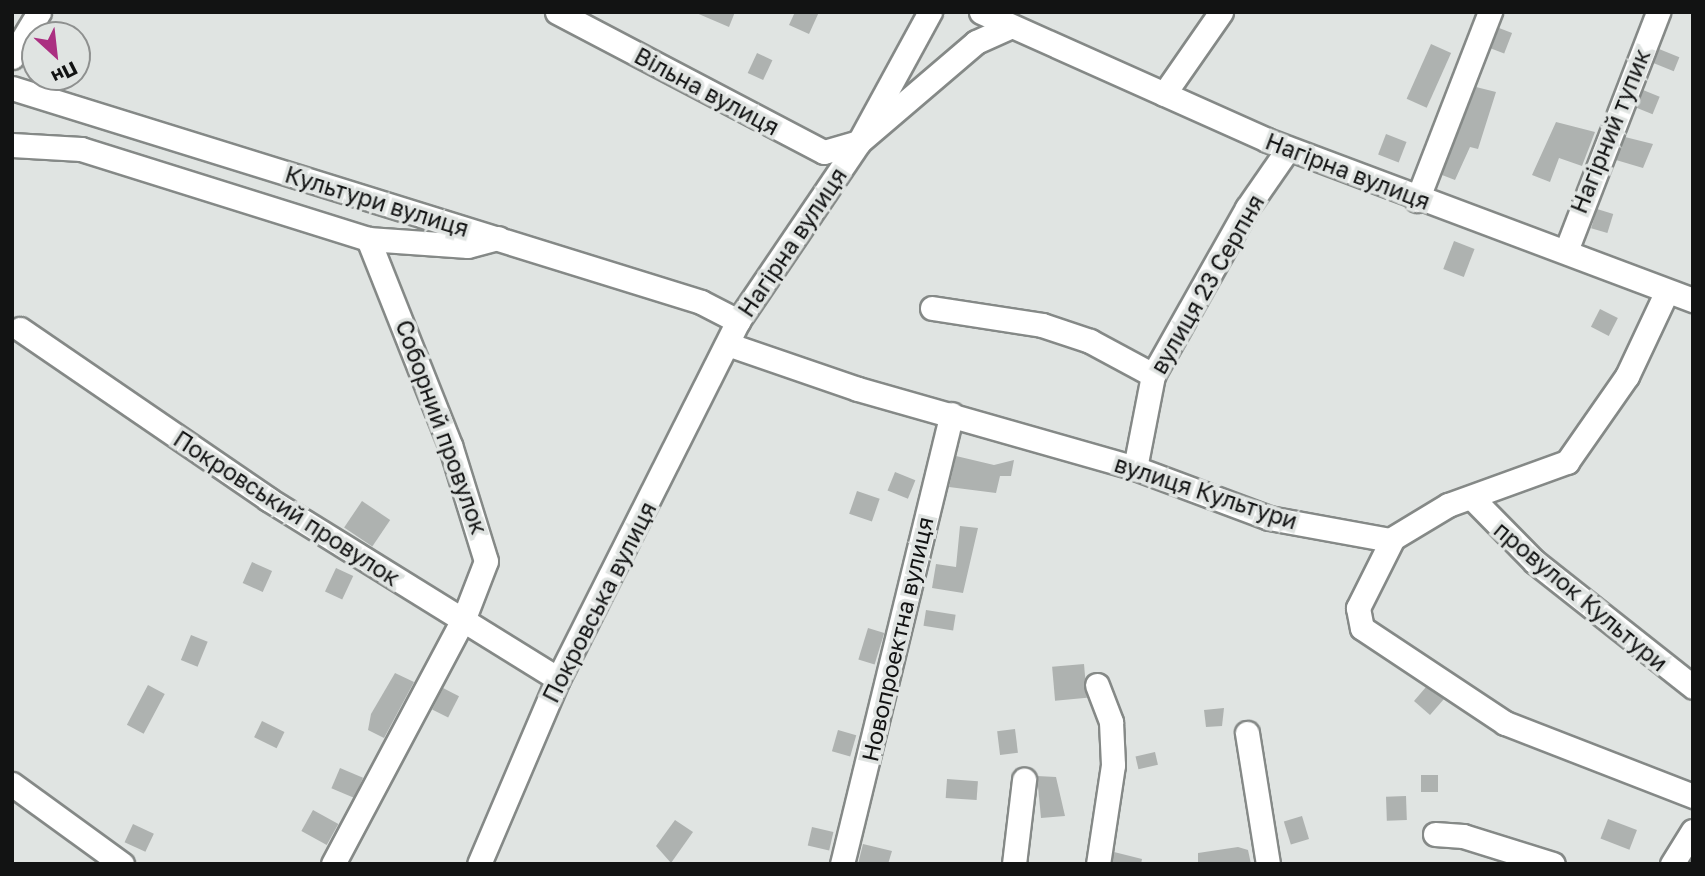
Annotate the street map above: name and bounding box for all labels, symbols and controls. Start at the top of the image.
north arrow [21,21,91,91]
street label: Вільна вулиця [630,41,784,141]
street label: Нагірний тупик [1564,45,1656,217]
text: Пн [48,57,82,89]
street label: Нагірна вулиця [1262,127,1434,215]
street label: Культури вулиця [282,160,472,242]
street label: Нагірна вулиця [732,162,852,322]
street label: вулиця 23 Серпня [1144,189,1270,379]
street label: Соборний провулок [390,316,494,538]
street label: Покровський провулок [169,425,405,591]
street label: вулиця Культури [1111,449,1301,535]
street label: Покровська вулиця [536,497,662,707]
street label: Новопроектна вулиця [855,514,939,764]
street label: провулок Культури [1489,515,1673,677]

